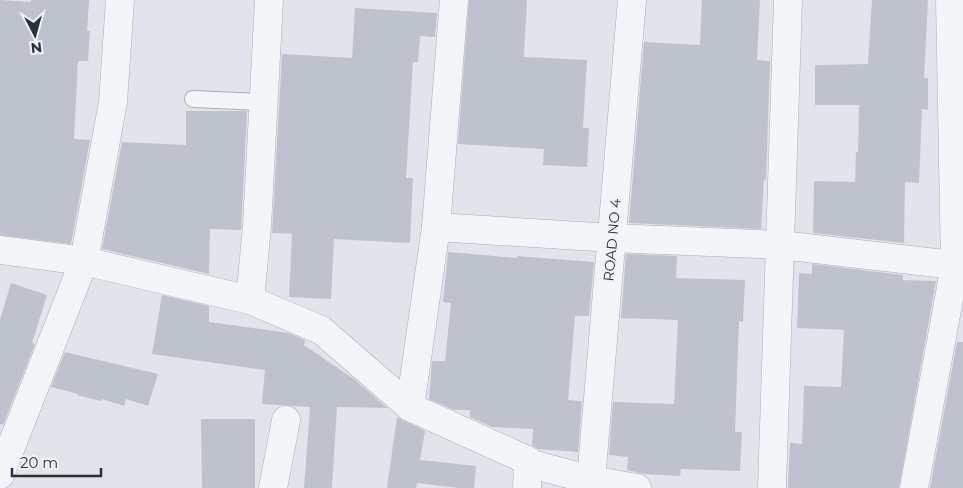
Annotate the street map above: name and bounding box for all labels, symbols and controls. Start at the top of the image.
north arrow [10,10,60,60]
text: N [30,38,43,57]
street label: ROAD NO 4 [599,197,625,282]
scale bar [12,446,101,478]
text: 20 m [20,453,58,472]

